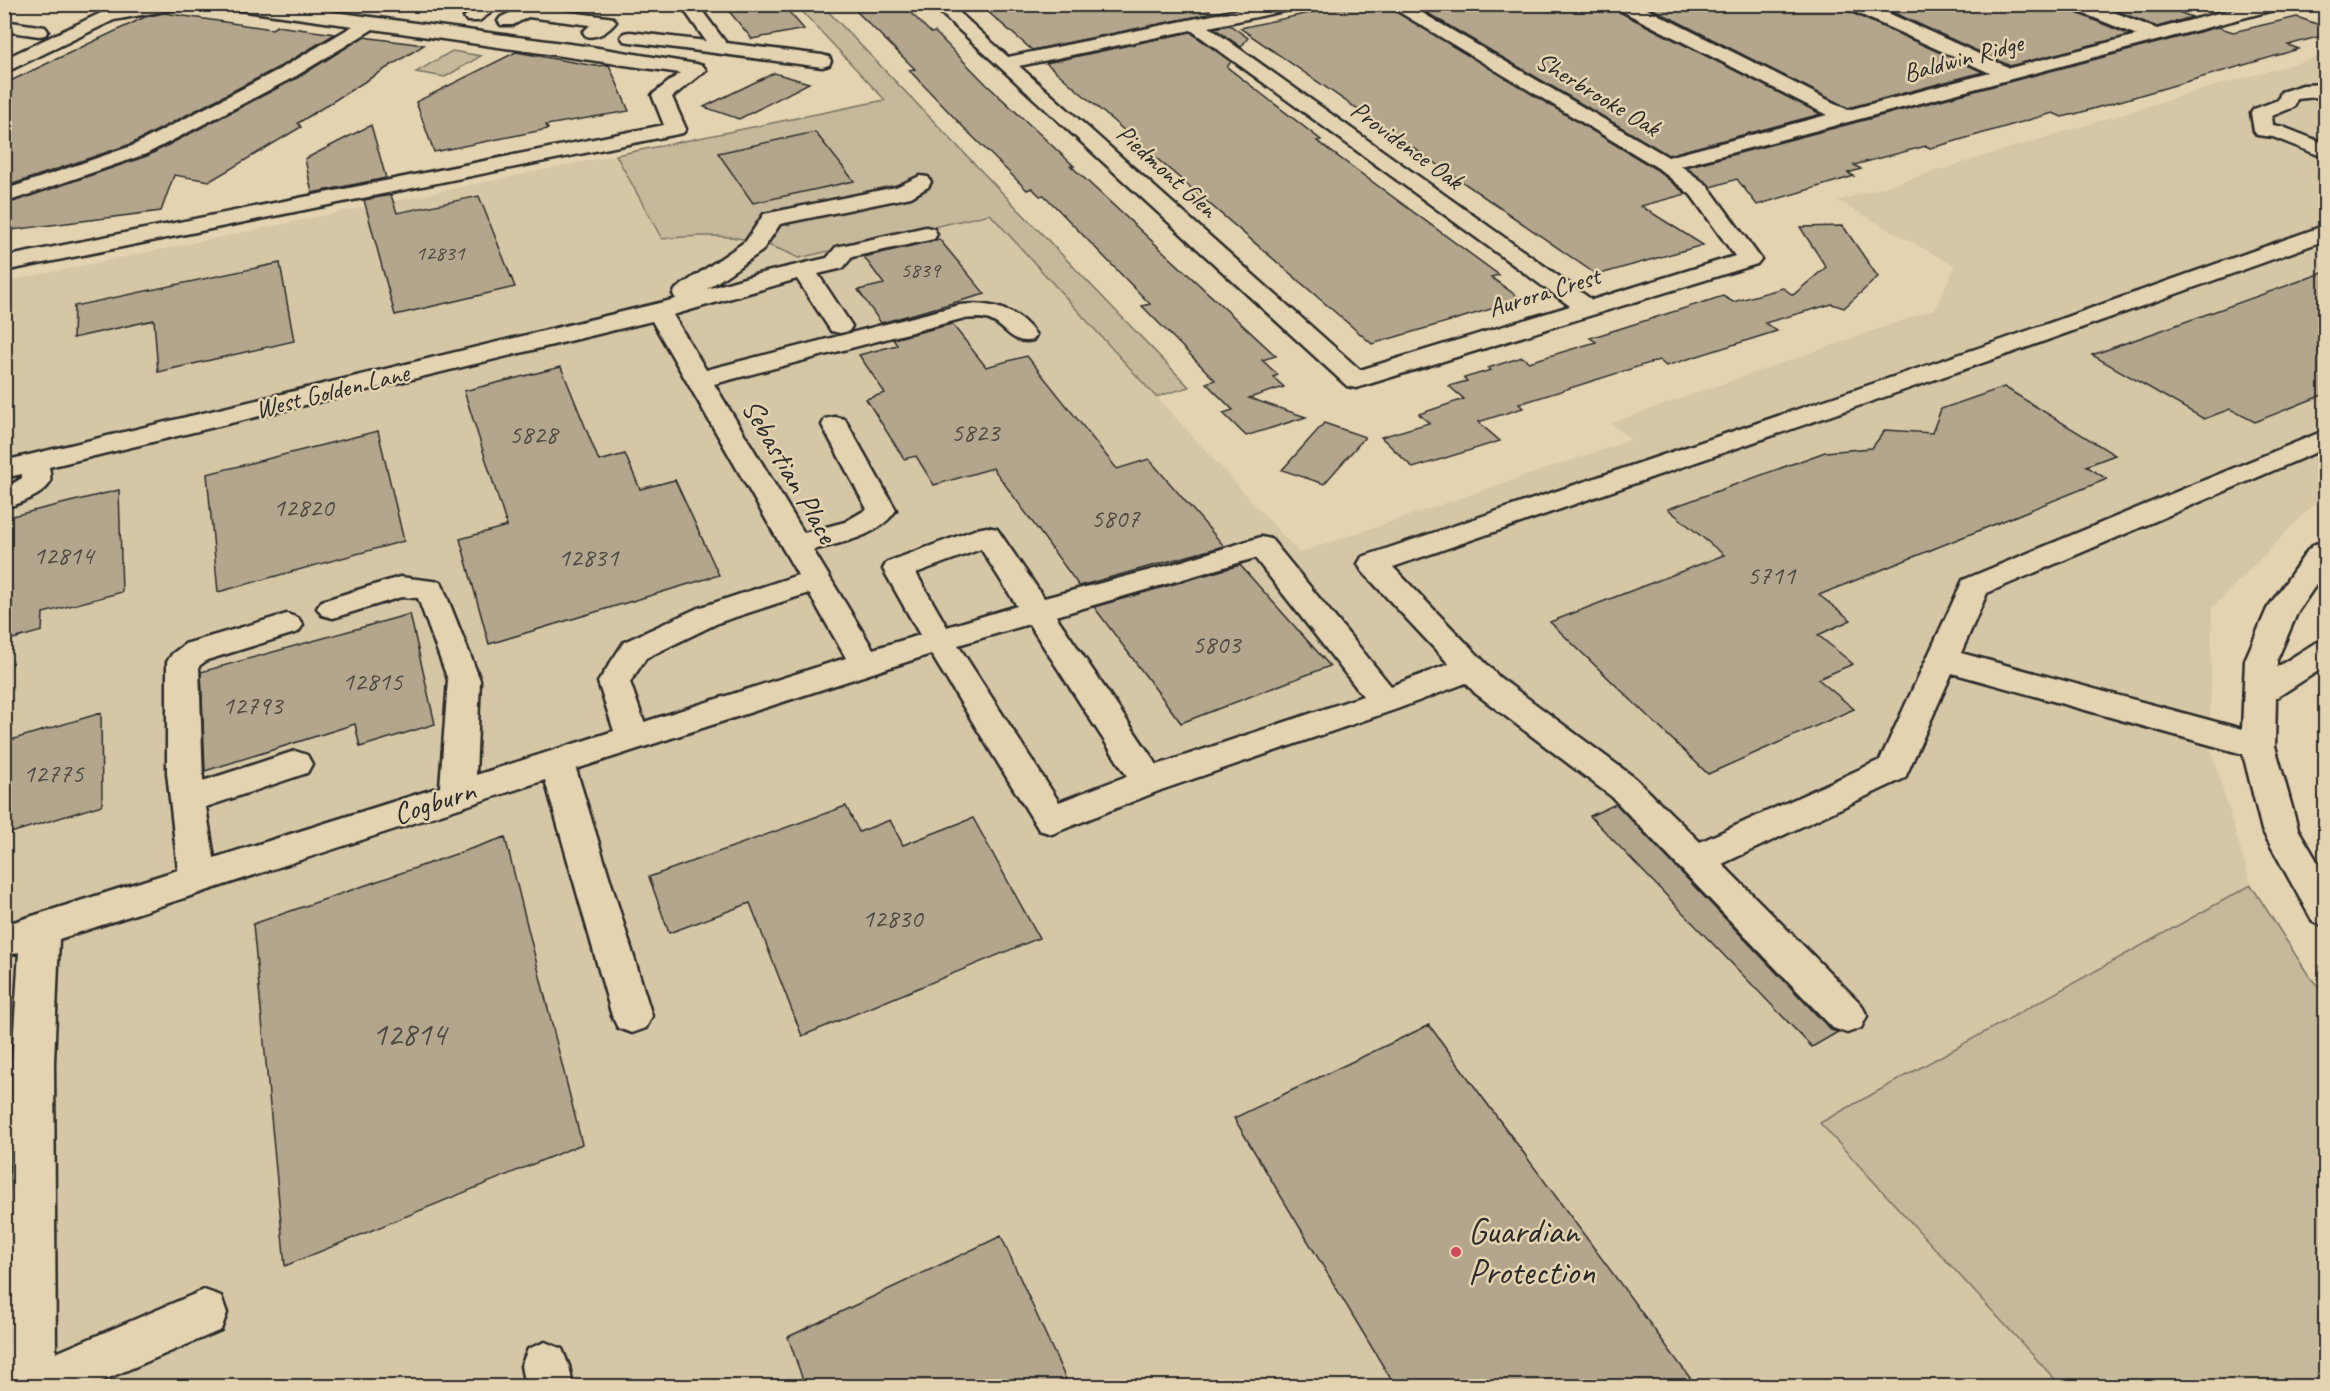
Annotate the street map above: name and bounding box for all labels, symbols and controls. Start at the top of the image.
street label: Baldwin Ridge [1900,26,2029,90]
street label: Sherbrooke Oak [1530,44,1668,145]
street label: Providence Oak [1344,93,1472,198]
street label: Piedmont Glen [1110,117,1225,226]
house number: 12831 [415,239,466,267]
house number: 5839 [900,256,942,284]
street label: Aurora Crest [1484,259,1606,325]
street label: West Golden Lane [252,356,414,426]
street label: Sebastian Place [733,392,848,552]
house number: 5823 [951,415,1001,449]
house number: 5828 [509,417,560,451]
house number: 12820 [273,490,335,524]
house number: 5807 [1091,501,1141,535]
house number: 12814 [33,538,96,572]
house number: 12831 [558,540,620,574]
house number: 5711 [1747,558,1797,592]
house number: 5803 [1192,627,1242,661]
house number: 12815 [342,664,404,698]
house number: 12793 [222,688,284,722]
house number: 12775 [23,756,85,790]
street label: Cogburn [388,771,481,833]
house number: 12830 [862,901,924,935]
house number: 12814 [372,1013,449,1055]
place label: Guardian Protection [1468,1208,1596,1295]
marker: Guardian Protection [1449,1245,1463,1259]

